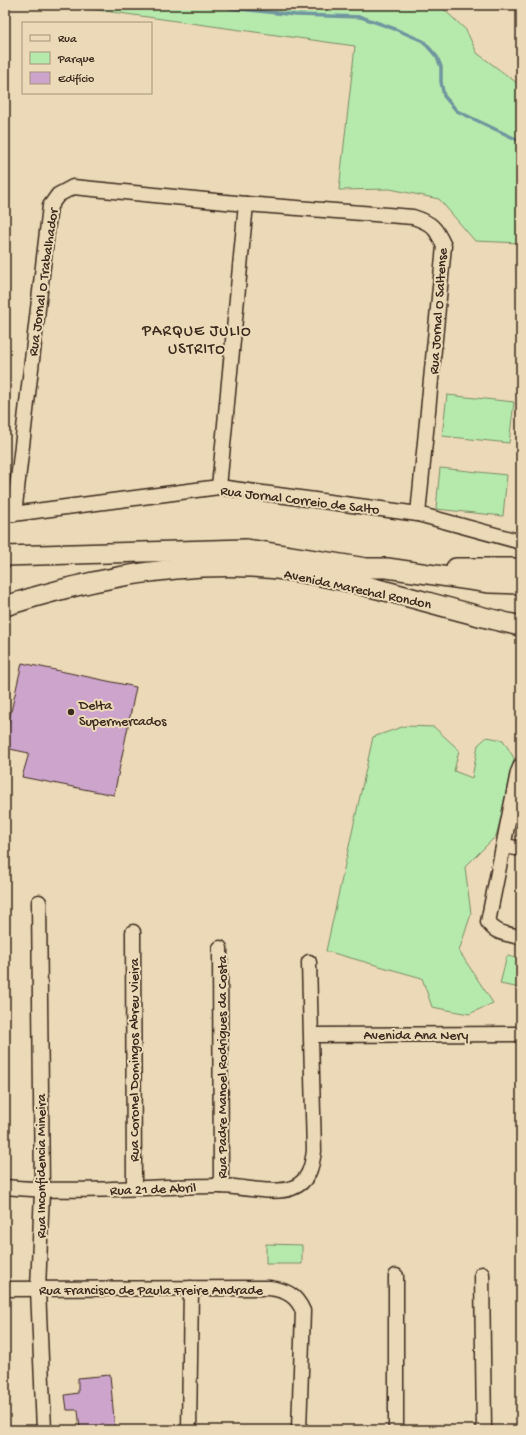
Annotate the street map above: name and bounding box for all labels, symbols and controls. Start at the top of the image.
legend [22,22,152,94]
text: Rua [58,33,77,47]
text: Parque [57,53,95,67]
text: Edifício [58,73,94,87]
street label: Rua Jornal O Trabalhador [26,206,63,357]
street label: Rua Jornal O Saltense [427,247,452,375]
district label: PARQUE JULIO USTRITO [141,323,252,360]
street label: Rua Jornal Correio de Salto [219,483,380,520]
street label: Avenida Marechal Rondon [282,567,433,614]
place label: Delta Supermercados [78,698,167,731]
marker: Delta Supermercados [66,707,76,717]
street label: Rua Padre Manoel Rodrigues da Costa [215,954,232,1179]
street label: Rua Coronel Domingos Abreu Vieira [127,957,144,1162]
street label: Avenida Ana Nery [364,1028,469,1045]
street label: Rua Inconfidencia Mineira [34,1093,51,1238]
street label: Rua 21 de Abril [110,1180,197,1200]
street label: Rua Francisco de Paula Freire Andrade [39,1283,264,1300]

